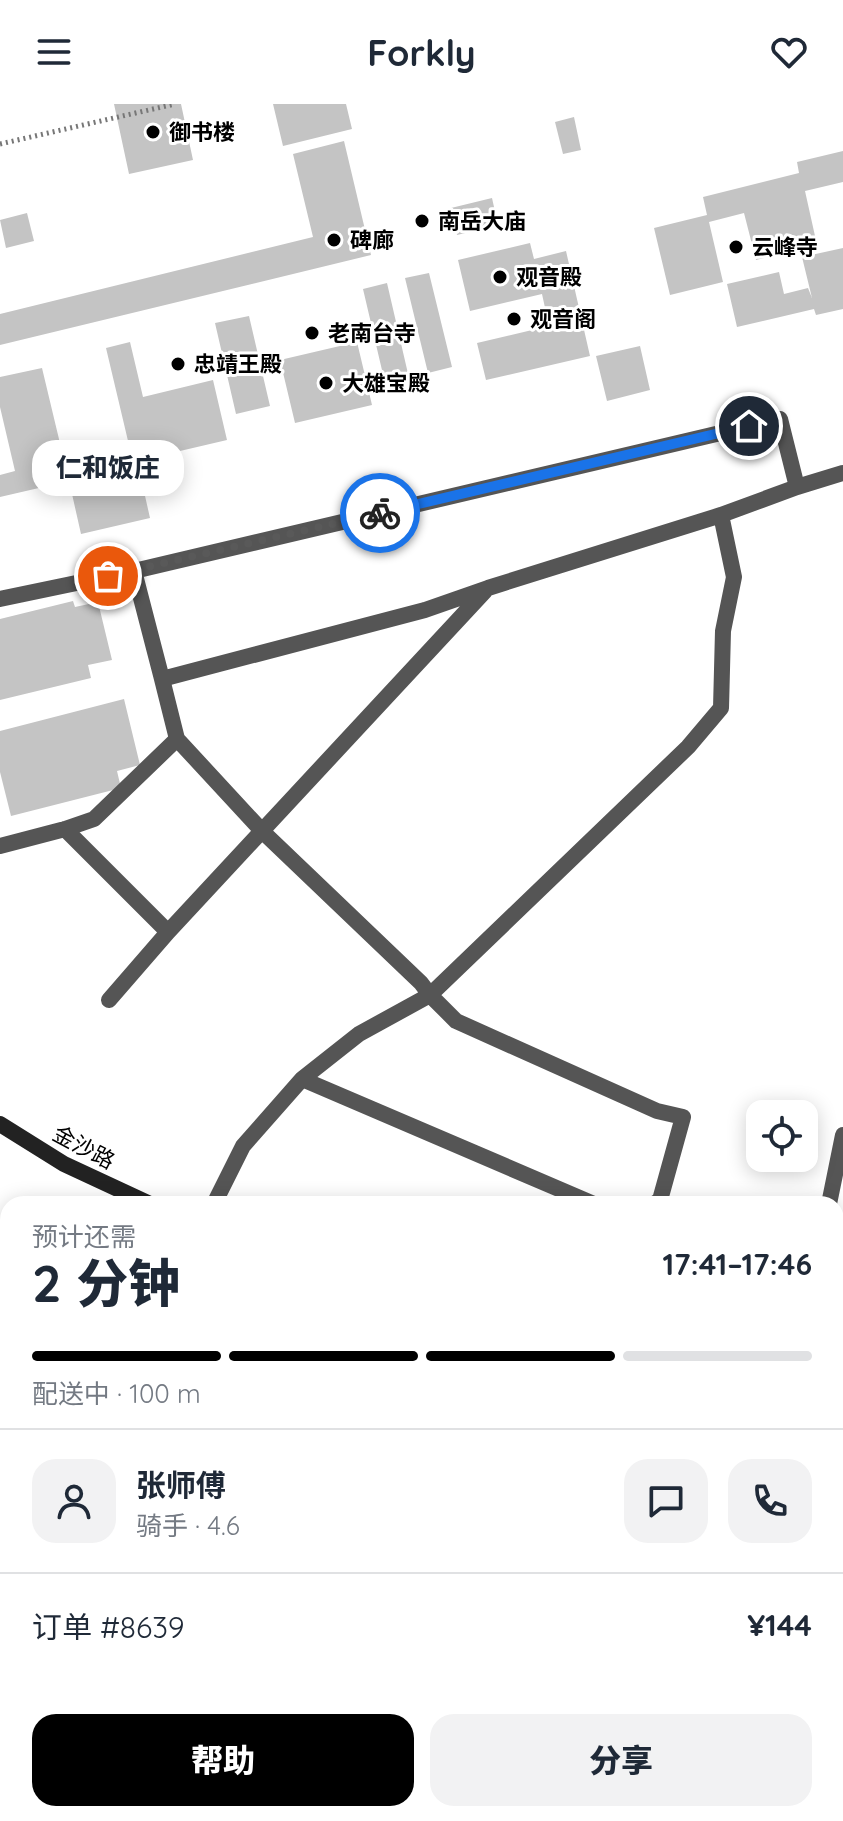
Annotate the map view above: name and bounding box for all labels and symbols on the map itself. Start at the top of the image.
place label: 御书楼 [169,118,235,146]
marker: 御书楼 [144,123,162,141]
place label: 南岳大庙 [438,207,526,235]
marker: 南岳大庙 [413,212,431,230]
place label: 碑廊 [350,226,394,254]
marker: 碑廊 [325,231,343,249]
place label: 云峰寺 [752,233,818,261]
marker: 云峰寺 [727,238,745,256]
place label: 观音殿 [516,263,582,291]
marker: 观音殿 [491,268,509,286]
place label: 观音阁 [530,305,596,333]
marker: 观音阁 [505,310,523,328]
place label: 老南台寺 [328,319,416,347]
marker: 老南台寺 [303,324,321,342]
place label: 忠靖王殿 [194,350,282,378]
marker: 忠靖王殿 [169,355,187,373]
place label: 大雄宝殿 [342,369,430,397]
marker: 大雄宝殿 [317,374,335,392]
pin [715,392,783,460]
callout: 仁和饭庄 [32,440,184,496]
courier [340,473,420,553]
pin [74,542,142,610]
street label: 金沙路 [48,1119,120,1175]

